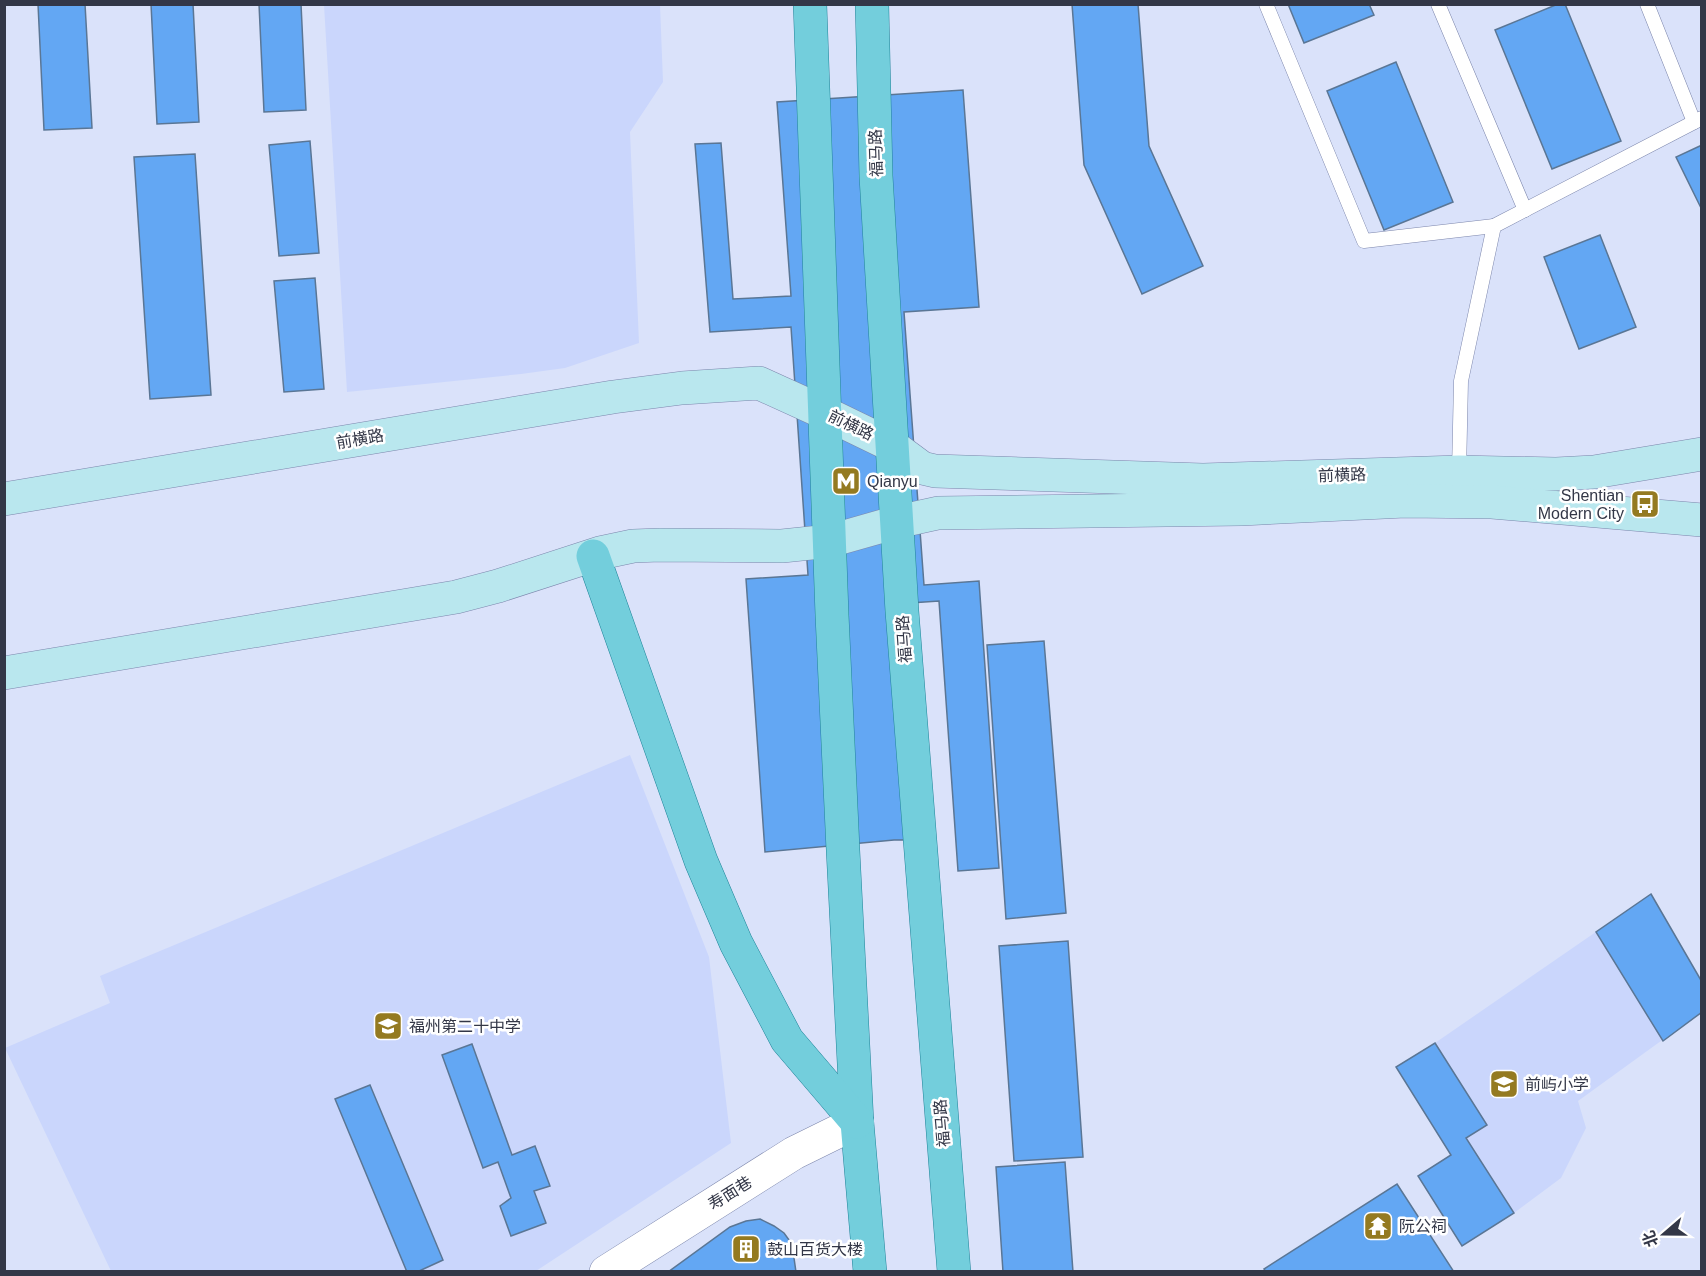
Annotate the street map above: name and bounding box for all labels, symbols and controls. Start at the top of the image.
street label: 福马路 [867,129,885,177]
street label: 前横路 [826,407,876,443]
street label: 前横路 [335,426,385,452]
metro station icon: Qianyu [830,465,862,497]
street label: 前横路 [1318,466,1366,484]
place label: Qianyu [867,473,918,490]
place label: Shentian Modern City [1538,487,1624,522]
bus stop icon: Shentian Modern City [1629,488,1661,520]
street label: 福马路 [894,614,914,664]
school or university icon: 福州第二十中学 [372,1010,404,1042]
place label: 福州第二十中学 [409,1018,521,1035]
school or university icon: 前屿小学 [1488,1068,1520,1100]
place label: 前屿小学 [1525,1076,1589,1093]
street label: 福马路 [931,1098,953,1148]
street label: 寿面巷 [705,1173,755,1213]
north arrow [1634,1204,1694,1264]
temple icon: 阮公祠 [1362,1210,1394,1242]
place label: 阮公祠 [1399,1218,1447,1235]
text: 北 [1640,1229,1661,1249]
building icon: 鼓山百货大楼 [730,1233,762,1265]
place label: 鼓山百货大楼 [767,1241,863,1258]

